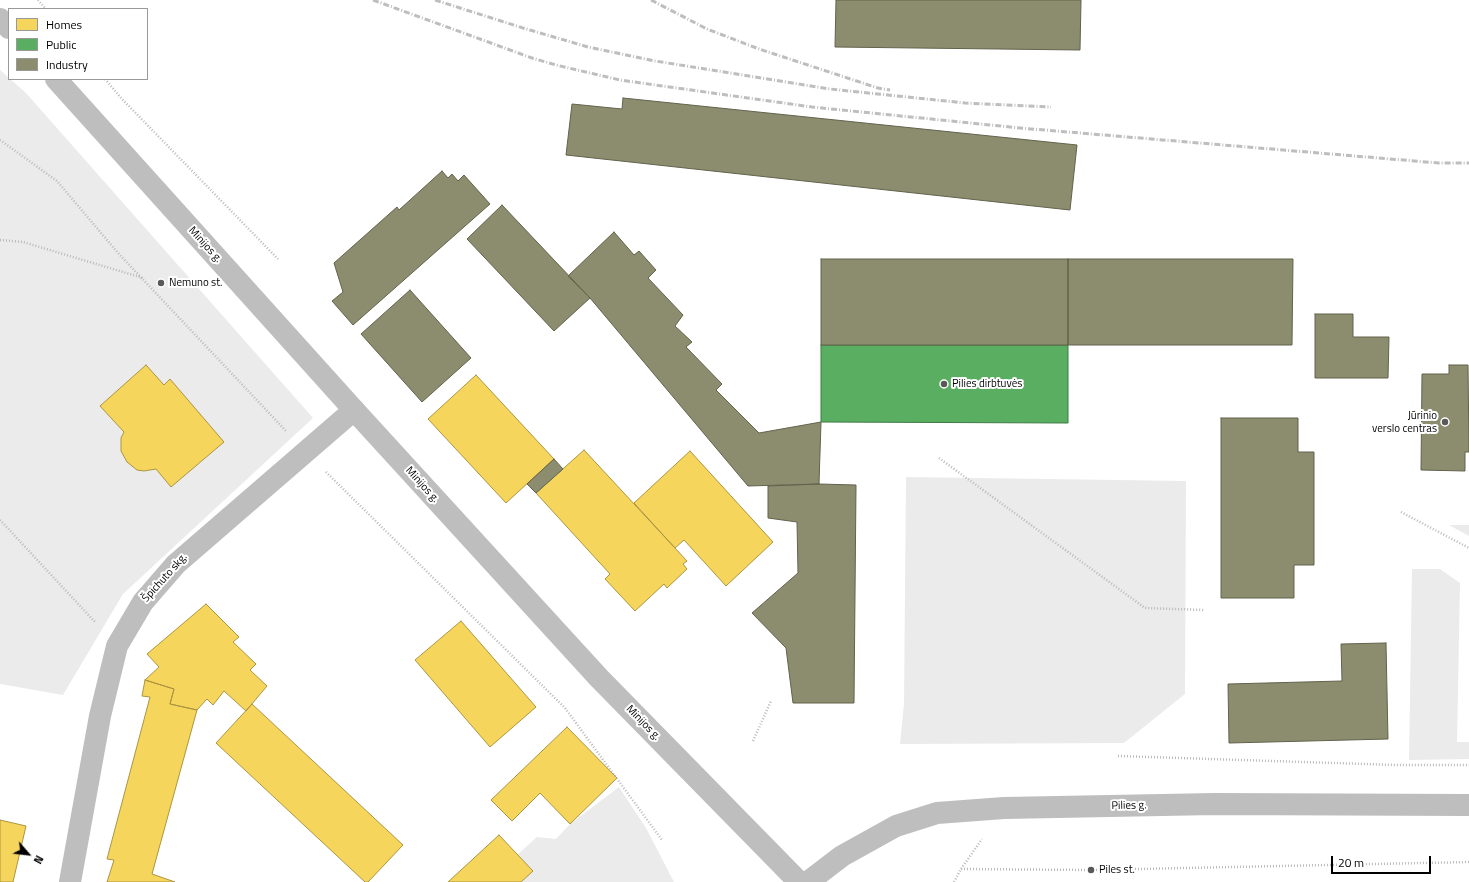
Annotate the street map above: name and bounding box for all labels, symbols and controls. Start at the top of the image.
legend [8,8,148,80]
text: Homes [46,15,82,34]
text: Public [46,35,76,54]
text: Industry [46,55,88,74]
street label: Minijos g. [185,224,225,266]
place label: Nemuno st. [169,276,222,290]
marker: Nemuno st. [156,278,166,288]
place label: Pilies dirbtuvės [952,377,1022,391]
marker: Pilies dirbtuvės [939,379,949,389]
place label: Jūrinio verslo centras [1372,409,1437,435]
marker: Jūrinio verslo centras [1440,417,1450,427]
street label: Minijos g. [402,464,442,506]
street label: Špichuto skg. [140,551,190,605]
street label: Minijos g. [623,703,663,743]
street label: Pilies g. [1111,799,1147,813]
north arrow [8,834,48,874]
scale bar [1333,848,1433,874]
text: N [30,853,47,867]
text: 20 m [1338,853,1364,872]
place label: Piles st. [1099,863,1135,877]
marker: Piles st. [1086,865,1096,875]

